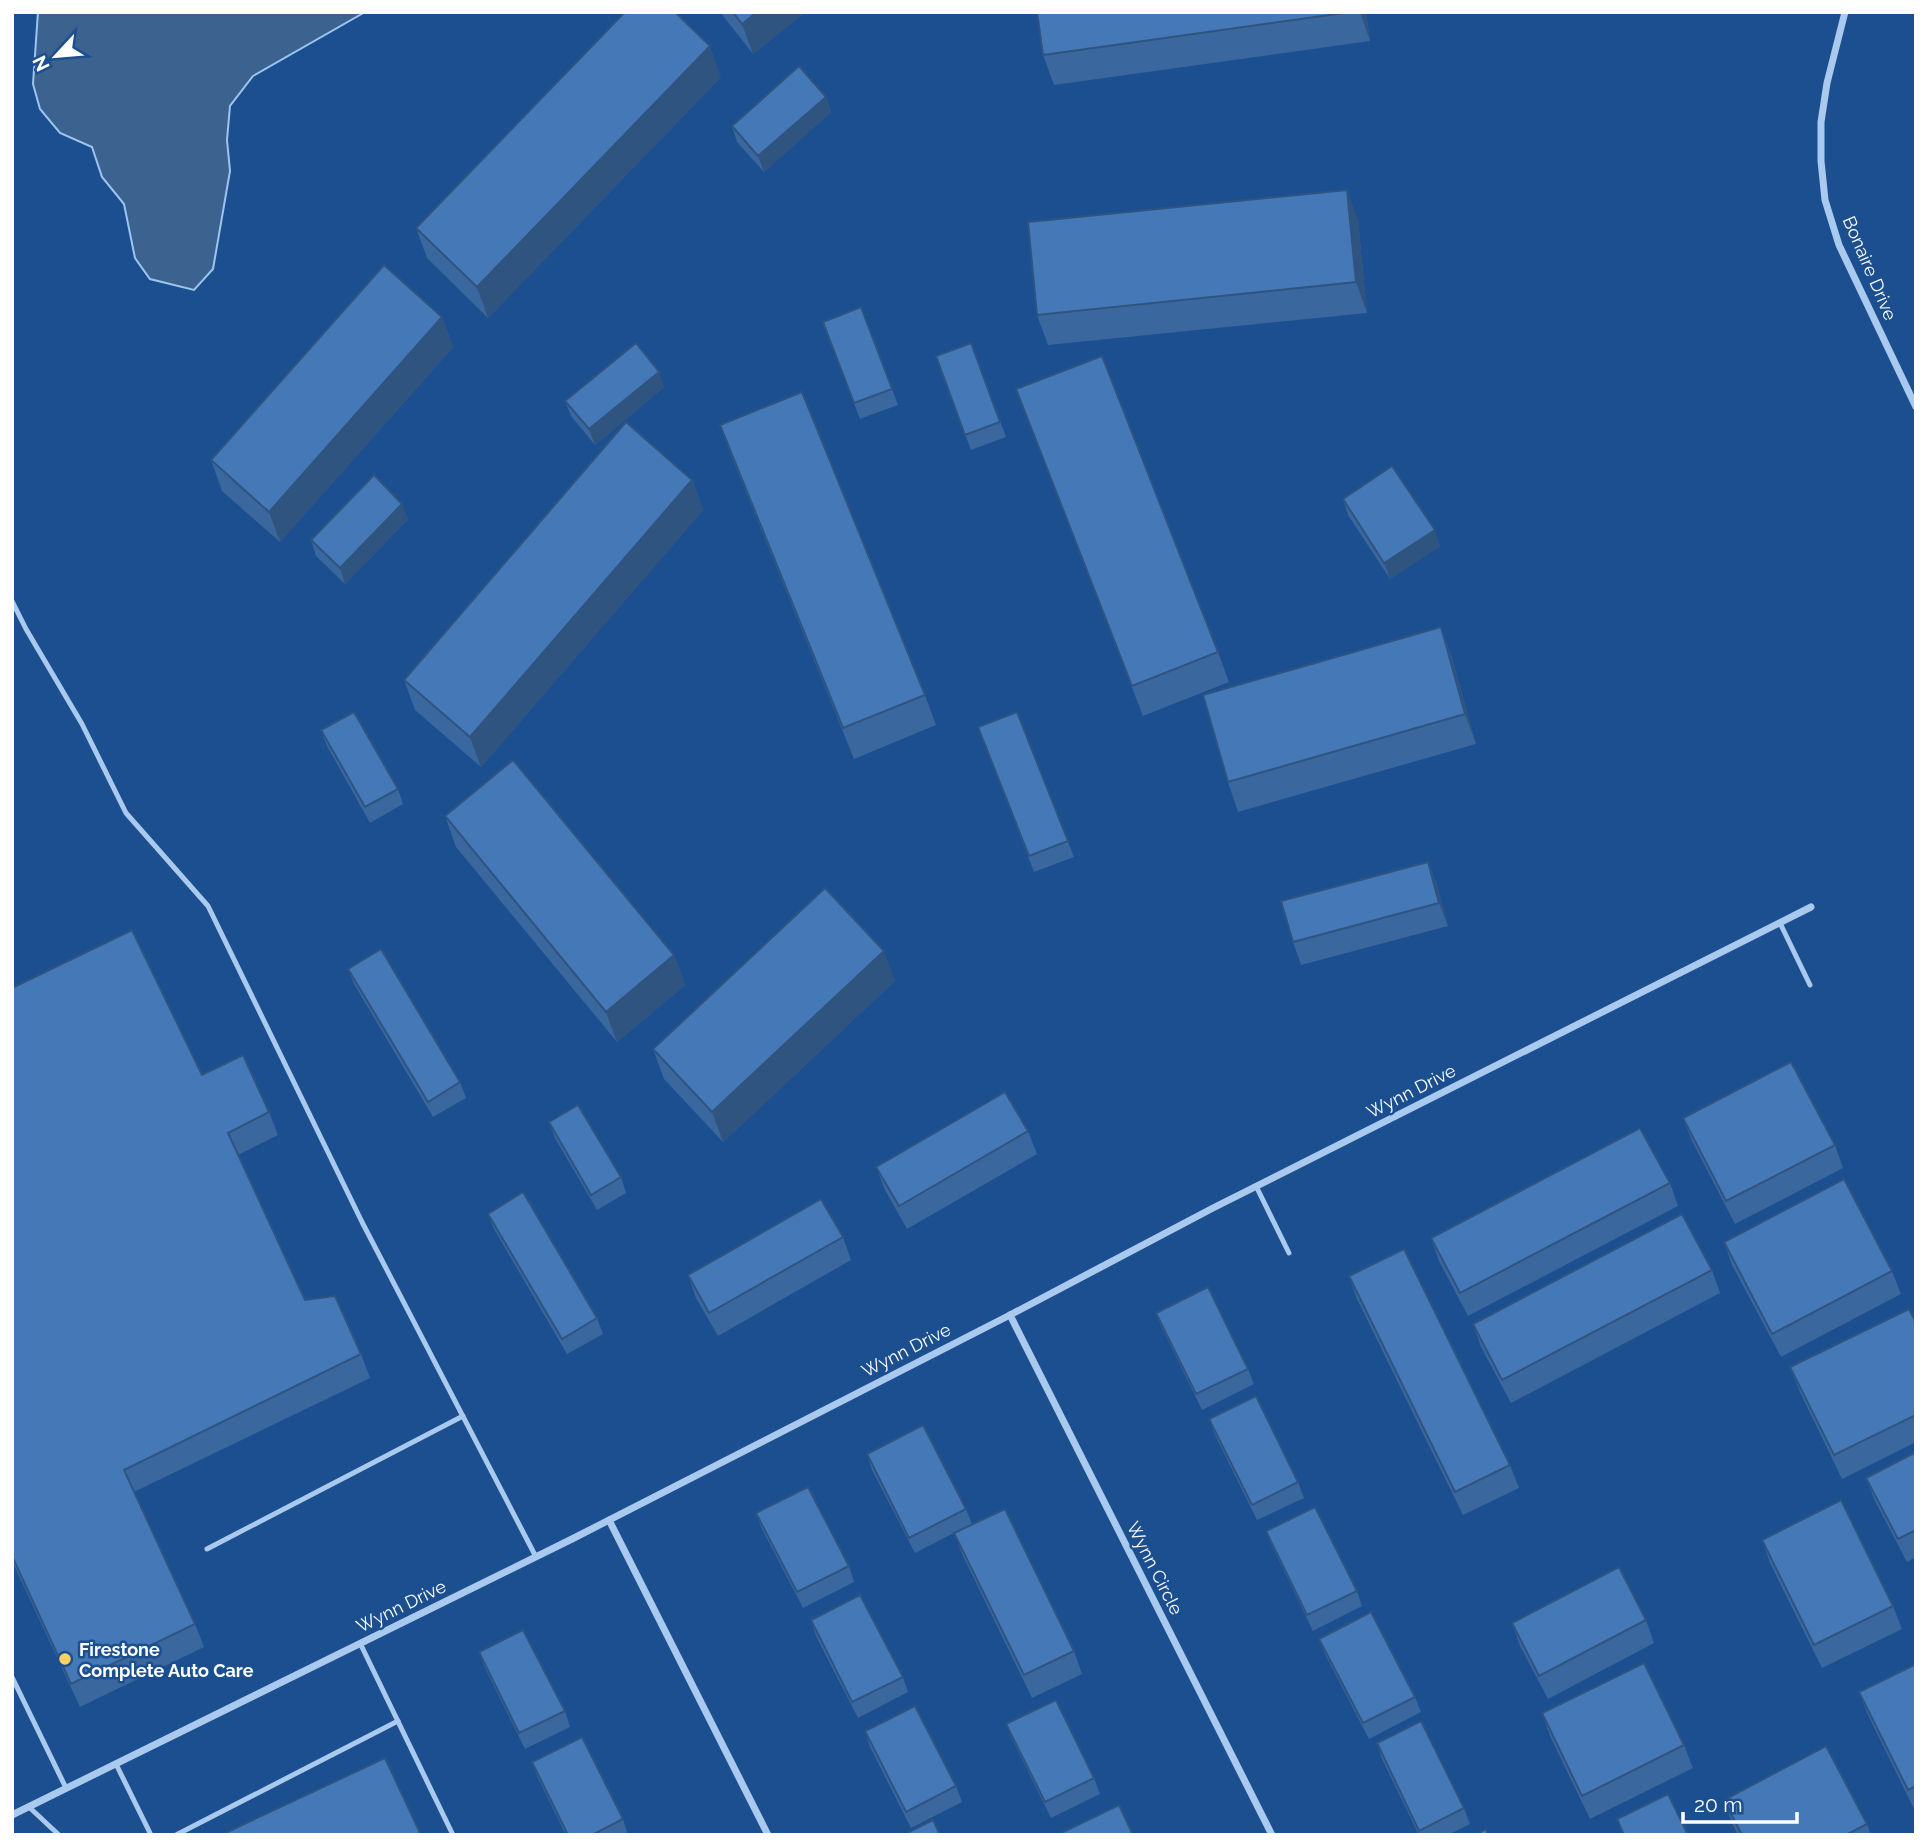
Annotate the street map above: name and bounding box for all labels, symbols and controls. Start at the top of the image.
north arrow [21,21,91,91]
text: N [28,52,54,75]
street label: Bonaire Drive [1839,213,1902,324]
street label: Wynn Drive [1363,1059,1459,1122]
street label: Wynn Drive [858,1318,954,1381]
street label: Wynn Circle [1123,1518,1188,1618]
street label: Wynn Drive [353,1575,450,1637]
place label: Firestone Complete Auto Care [79,1639,254,1681]
marker: Firestone Complete Auto Care [57,1651,73,1667]
scale bar [1683,1780,1797,1824]
text: 20 m [1694,1792,1742,1817]

